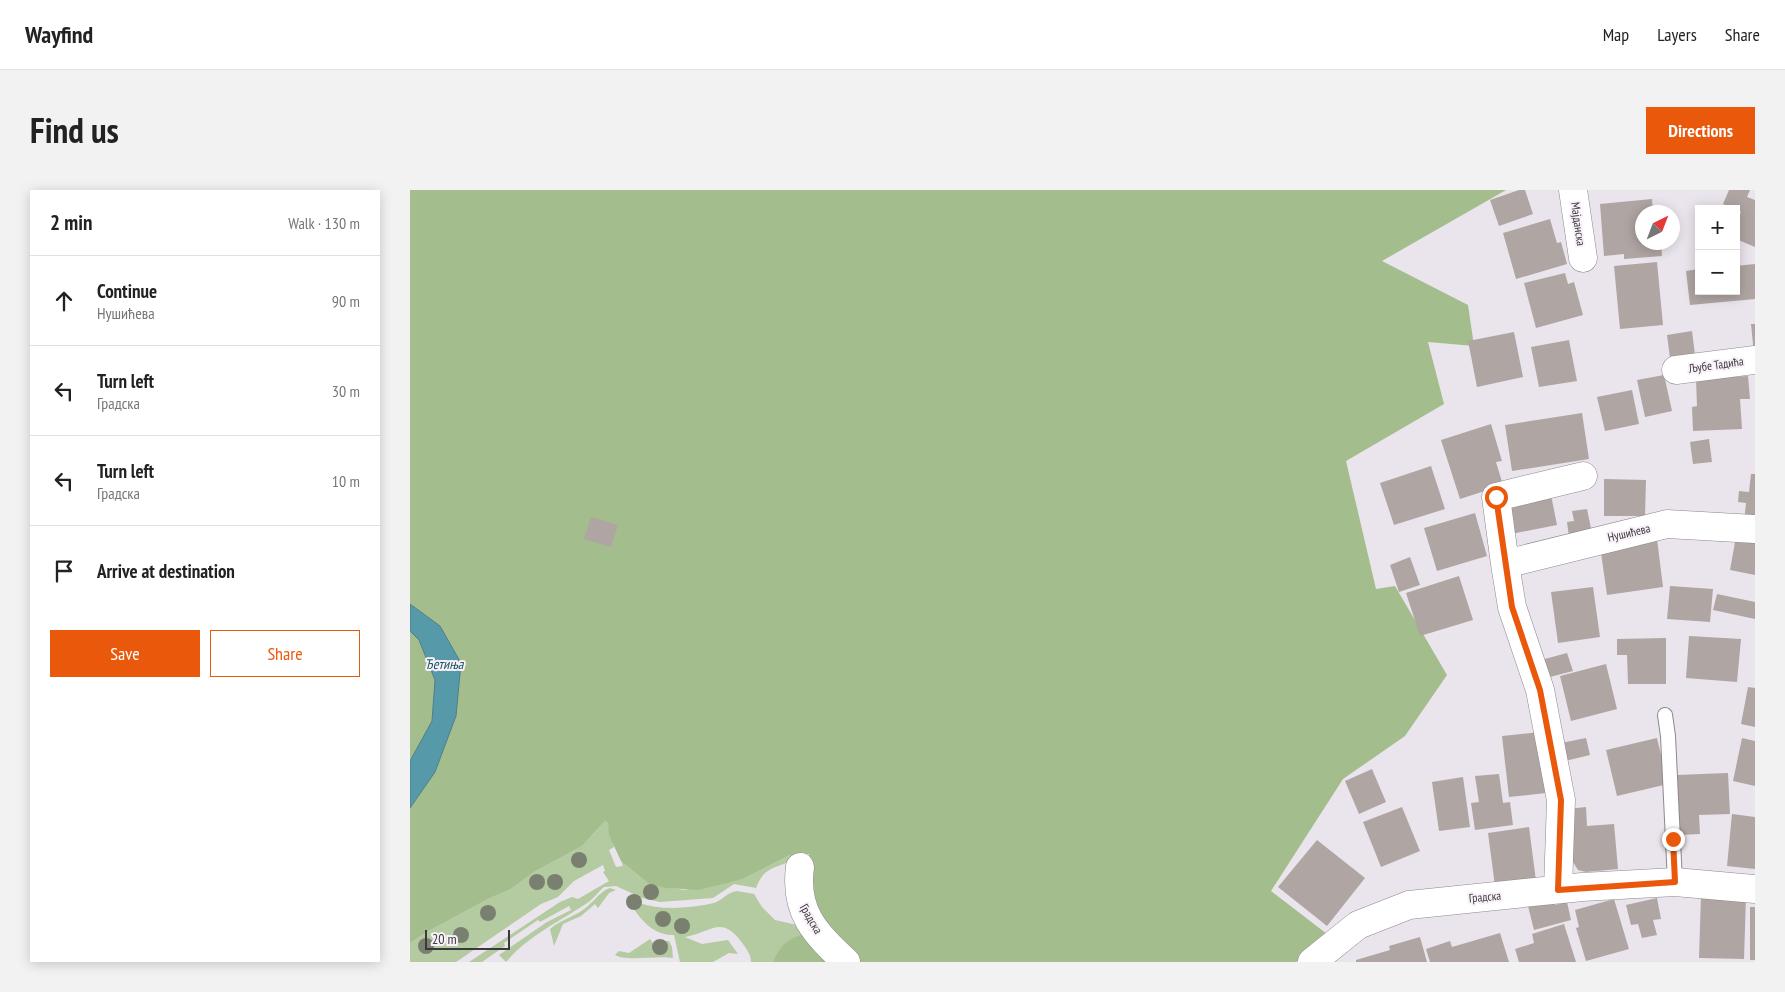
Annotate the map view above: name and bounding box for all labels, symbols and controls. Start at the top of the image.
text: Wayfind [25,19,93,50]
text: Map [1603,23,1629,46]
text: Layers [1657,23,1697,46]
text: Share [1725,23,1760,46]
text: Find us [30,107,119,153]
button: Directions [1646,107,1755,154]
street label: Мајданска [1568,201,1589,247]
north arrow [1635,205,1680,250]
map controls [1695,205,1740,295]
button: + [1695,205,1740,250]
text: 2 min [50,209,92,236]
text: Walk · 130 m [288,213,360,233]
button: − [1695,250,1740,295]
text: Continue [97,279,157,303]
icon: ahead [50,287,78,315]
text: 90 m [332,291,360,311]
text: Нушићева [97,303,155,323]
street label: Љубе Тадића [1686,353,1745,376]
text: Turn left [97,369,154,393]
icon: left [50,377,78,405]
text: 30 m [332,381,360,401]
text: Градска [97,393,140,413]
text: Turn left [97,459,154,483]
icon: left [50,467,78,495]
text: 10 m [332,471,360,491]
text: Градска [97,483,140,503]
route start [1485,486,1508,509]
street label: Нушићева [1606,520,1652,545]
icon: arrive [50,557,78,585]
text: Arrive at destination [97,559,235,583]
button: Save [50,630,200,677]
button: Share [210,630,360,677]
water label: Ђетиња [425,655,465,673]
route end [1662,828,1685,851]
street label: Градска [1468,888,1502,905]
street label: Градска [797,901,826,937]
scale bar [425,927,510,950]
text: 20 m [432,930,457,948]

